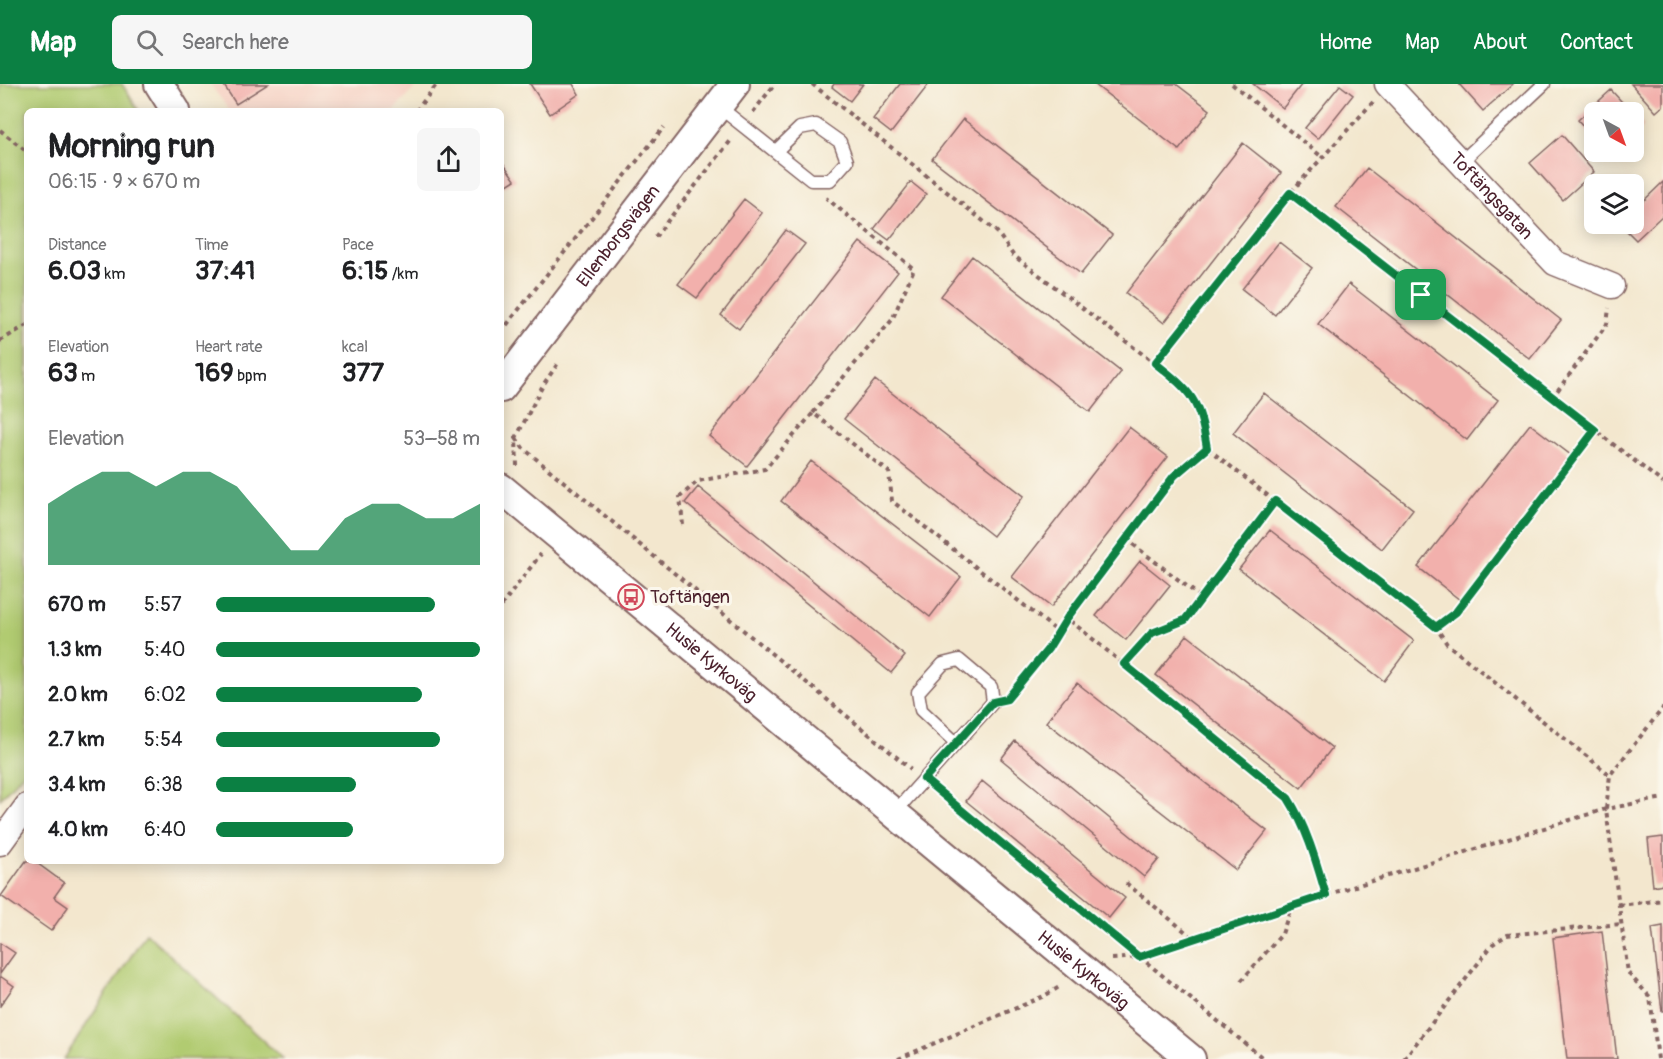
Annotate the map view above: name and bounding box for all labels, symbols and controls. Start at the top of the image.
search box [112,15,532,69]
text: Map [30,25,76,60]
icon: search [133,26,166,59]
text: Search here [181,28,289,56]
text: Home [1319,29,1372,56]
text: Map [1405,29,1440,56]
text: About [1473,29,1527,56]
text: Contact [1560,29,1633,56]
north arrow [1584,102,1644,162]
map controls [1584,102,1644,234]
text: Morning run [48,126,215,167]
button: share [417,128,480,191]
street label: Toftängsgatan [1445,147,1538,244]
text: 06:15 · 9 × 670 m [48,169,200,194]
button: layers [1584,174,1644,234]
street label: Ellenborgsvägen [571,180,665,292]
text: Distance [48,235,107,255]
text: Time [195,235,228,255]
text: Pace [342,235,374,255]
text: 6.03 [48,255,101,287]
text: 37:41 [195,255,255,287]
text: 6:15 [342,255,388,287]
text: km [101,264,125,284]
text: /km [388,264,418,284]
pin [1395,269,1446,320]
icon: arrive [1404,278,1437,311]
text: Elevation [48,337,109,357]
text: Heart rate [195,337,262,357]
text: kcal [342,337,368,357]
text: 63 [48,357,78,389]
text: 169 [195,357,234,389]
text: 377 [342,357,384,389]
text: m [78,366,95,386]
text: bpm [234,366,267,386]
text: Elevation [48,426,124,451]
text: 53–58 m [403,426,480,451]
bus stop icon: Toftängen [616,582,646,612]
place label: Toftängen [650,586,730,609]
text: 670 m [48,592,106,617]
text: 5:57 [144,592,182,617]
street label: Husie Kyrkoväg [661,617,762,707]
text: 1.3 km [48,637,102,662]
text: 5:40 [144,637,185,662]
text: 2.0 km [48,682,108,707]
text: 6:02 [144,682,186,707]
text: 2.7 km [48,727,105,752]
text: 5:54 [144,727,183,752]
text: 3.4 km [48,772,106,797]
text: 6:38 [144,772,182,797]
text: 4.0 km [48,817,108,842]
text: 6:40 [144,817,186,842]
street label: Husie Kyrkoväg [1033,925,1134,1015]

